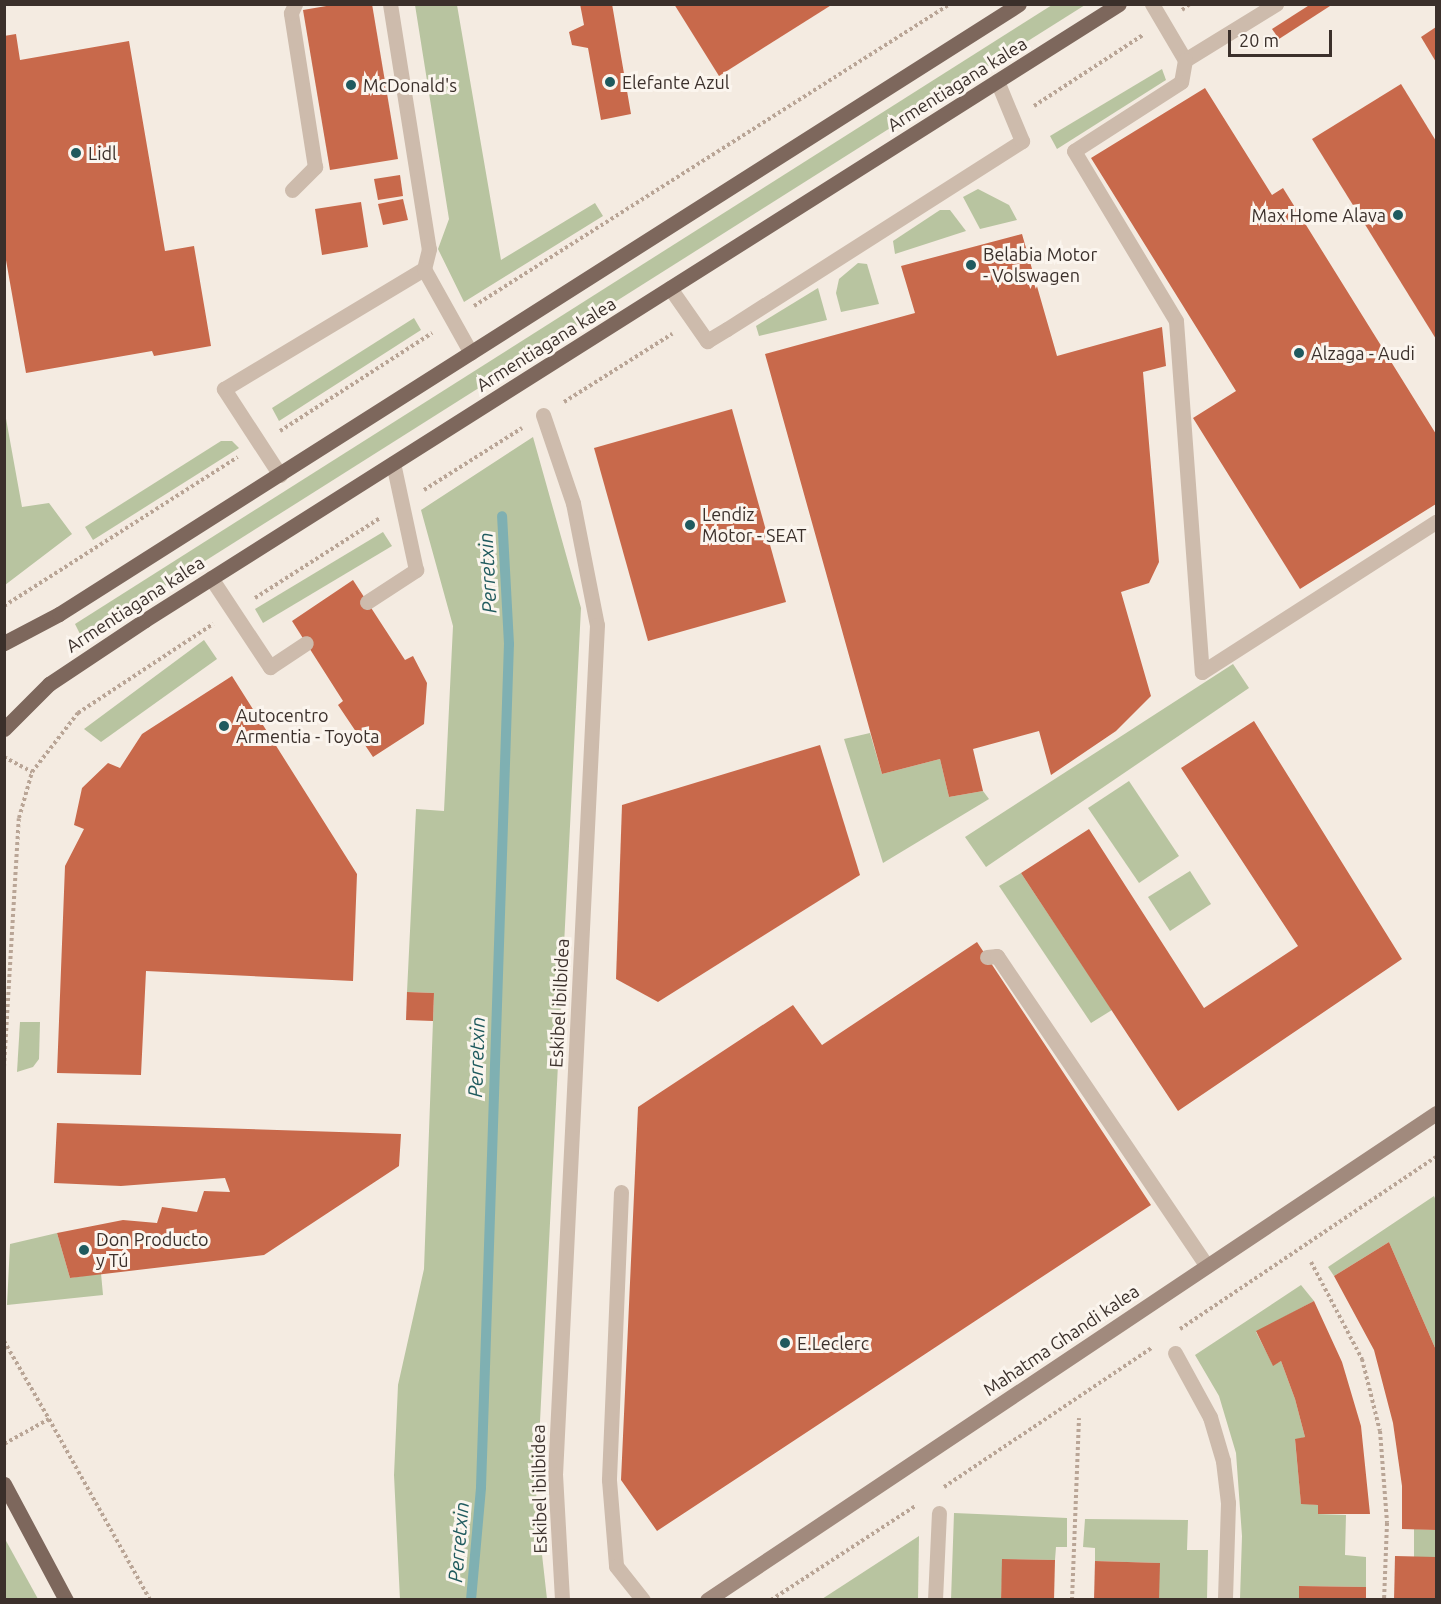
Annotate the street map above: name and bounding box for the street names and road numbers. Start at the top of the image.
street label: Armentiagana kalea [883,32,1031,136]
street label: Armentiagana kalea [472,292,620,396]
street label: Armentiagana kalea [62,551,208,657]
street label: Eskibel ibilbidea [545,938,573,1068]
street label: Mahatma Ghandi kalea [979,1280,1143,1400]
street label: Eskibel ibilbidea [527,1424,551,1554]

